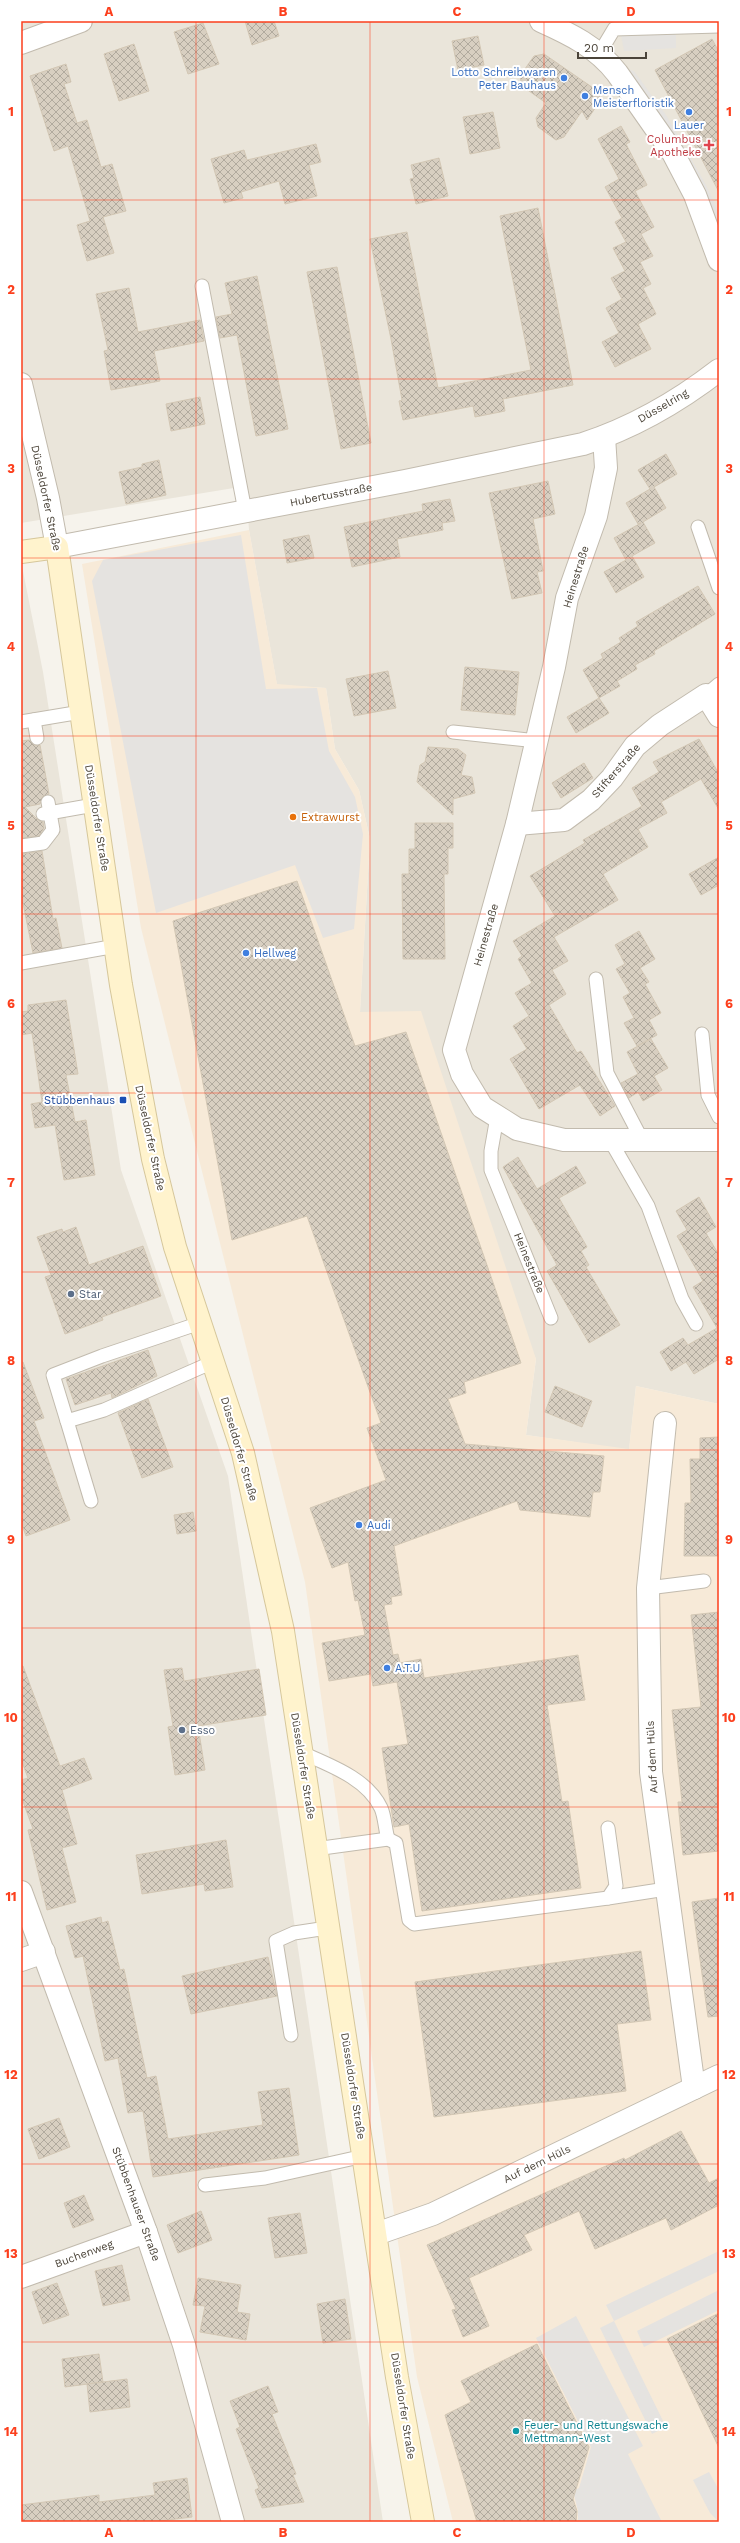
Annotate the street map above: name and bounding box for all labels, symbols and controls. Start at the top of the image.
text: A [105,4,114,19]
text: B [279,4,288,19]
text: C [453,4,462,19]
text: D [626,4,636,19]
scale bar [578,34,646,60]
text: 20 m [584,41,614,55]
place label: Lotto Schreibwaren Peter Bauhaus [451,66,556,92]
marker: Lotto Schreibwaren Peter Bauhaus [559,73,569,83]
place label: Mensch Meisterfloristik [593,84,674,110]
marker: Mensch Meisterfloristik [580,91,590,101]
text: 1 [8,104,14,119]
text: 1 [726,104,732,119]
marker: Lauer [684,107,694,117]
place label: Lauer [674,119,705,132]
place label: Columbus Apotheke [647,133,701,159]
marker: Columbus Apotheke [704,140,714,150]
text: 2 [7,282,15,297]
text: 2 [725,282,733,297]
street label: Düsselring [635,386,691,426]
street label: Düsseldorfer Straße [28,444,64,552]
text: 3 [7,461,15,476]
text: 3 [725,461,733,476]
street label: Hubertusstraße [289,481,373,509]
street label: Heinestraße [560,544,592,610]
text: 4 [7,639,16,654]
text: 4 [725,639,734,654]
street label: Stifterstraße [589,741,643,801]
street label: Düsseldorfer Straße [82,764,112,872]
place label: Extrawurst [301,811,360,824]
marker: Extrawurst [288,812,298,822]
text: 5 [7,818,15,833]
text: 5 [725,818,733,833]
street label: Heinestraße [471,902,501,968]
place label: Hellweg [254,947,296,960]
marker: Hellweg [241,948,251,958]
text: 6 [7,996,15,1011]
text: 6 [725,996,733,1011]
street label: Düsseldorfer Straße [132,1084,168,1192]
place label: Stübbenhaus [44,1094,115,1107]
marker: Stübbenhaus [118,1095,128,1105]
text: 7 [7,1175,15,1190]
text: 7 [725,1175,733,1190]
street label: Heinestraße [511,1231,547,1295]
place label: Star [79,1288,102,1301]
marker: Star [66,1289,76,1299]
text: 8 [7,1353,15,1368]
text: 8 [725,1353,733,1368]
street label: Düsseldorfer Straße [218,1395,260,1503]
place label: Audi [367,1519,391,1532]
marker: Audi [354,1520,364,1530]
text: 9 [7,1532,15,1547]
text: 9 [725,1532,733,1547]
place label: A.T.U [395,1662,420,1675]
marker: A.T.U [382,1663,392,1673]
text: 10 [4,1710,18,1725]
text: 10 [722,1710,736,1725]
street label: Düsseldorfer Straße [288,1712,318,1820]
street label: Auf dem Hüls [644,1720,660,1794]
place label: Esso [190,1724,215,1737]
marker: Esso [177,1725,187,1735]
text: 11 [5,1889,17,1904]
text: 11 [723,1889,735,1904]
street label: Düsseldorfer Straße [338,2032,368,2140]
text: 12 [4,2067,18,2082]
text: 12 [722,2067,736,2082]
street label: Auf dem Hüls [501,2142,573,2186]
street label: Stübbenhauser Straße [109,2145,163,2263]
street label: Buchenweg [53,2237,115,2271]
text: 13 [4,2246,18,2261]
text: 13 [722,2246,736,2261]
street label: Düsseldorfer Straße [388,2352,418,2460]
place label: Feuer- und Rettungswache Mettmann-West [524,2419,668,2445]
text: 14 [4,2424,19,2439]
text: 14 [722,2424,737,2439]
marker: Feuer- und Rettungswache Mettmann-West [511,2426,521,2436]
text: A [105,2525,114,2540]
text: B [279,2525,288,2540]
text: C [453,2525,462,2540]
text: D [626,2525,636,2540]

